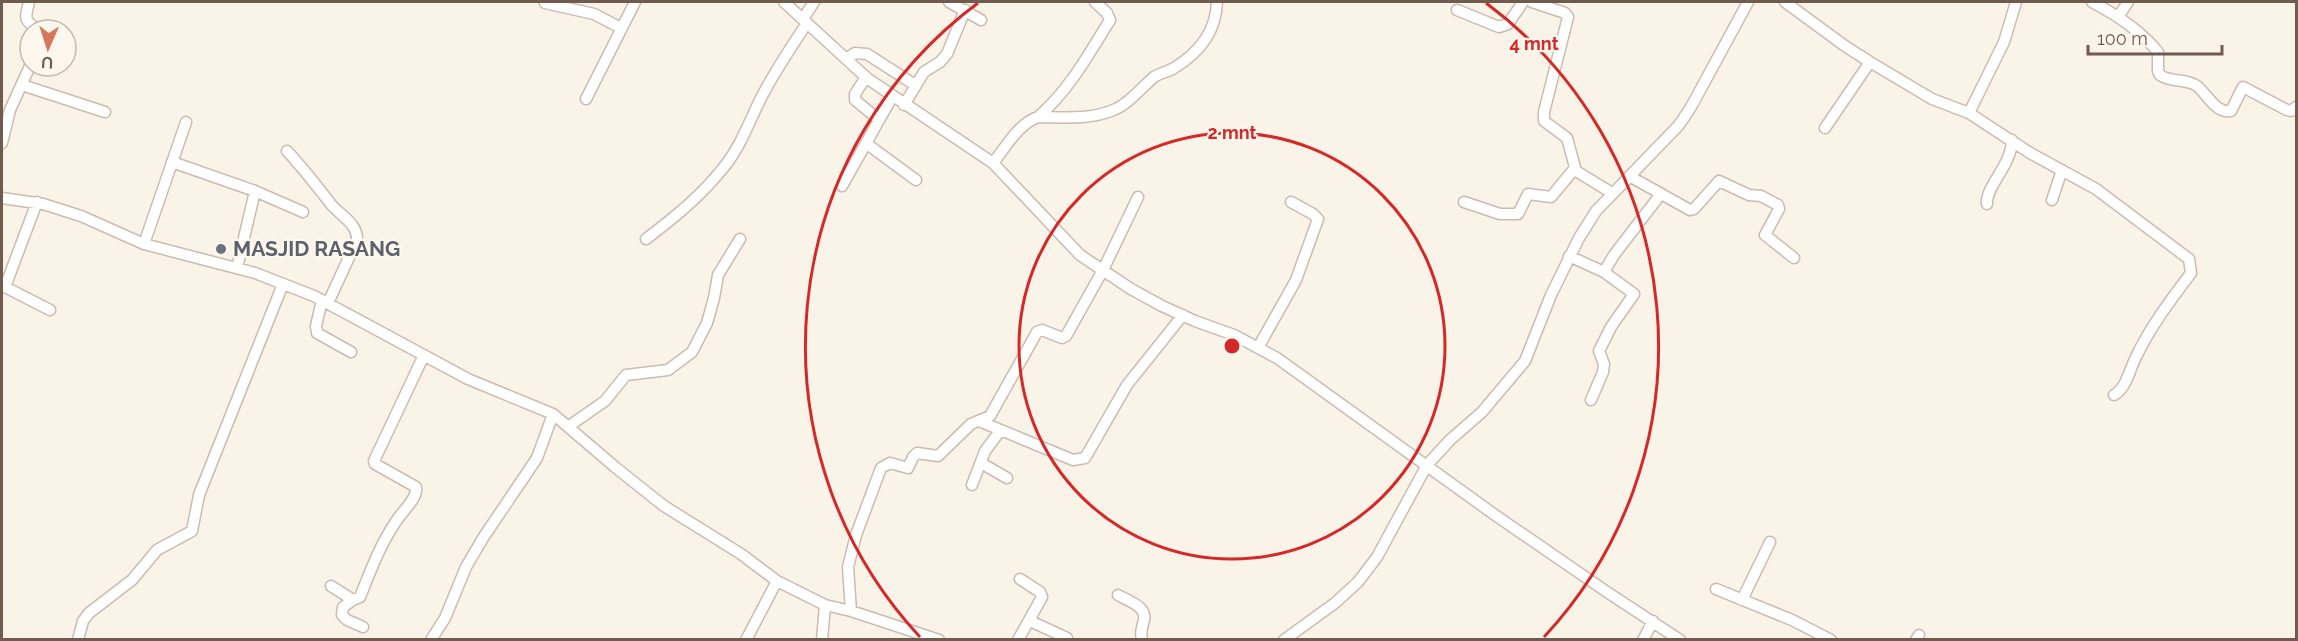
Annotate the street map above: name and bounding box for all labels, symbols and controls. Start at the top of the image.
north arrow [18,18,78,78]
scale bar [2088,18,2222,56]
text: 100 m [2097,28,2148,49]
text: 4 mnt [1509,33,1559,54]
text: U [41,53,54,72]
text: 2 mnt [1208,122,1257,143]
place label: MASJID RASANG [233,236,400,261]
marker: MASJID RASANG [214,242,228,256]
centre of rings [1222,336,1242,356]

